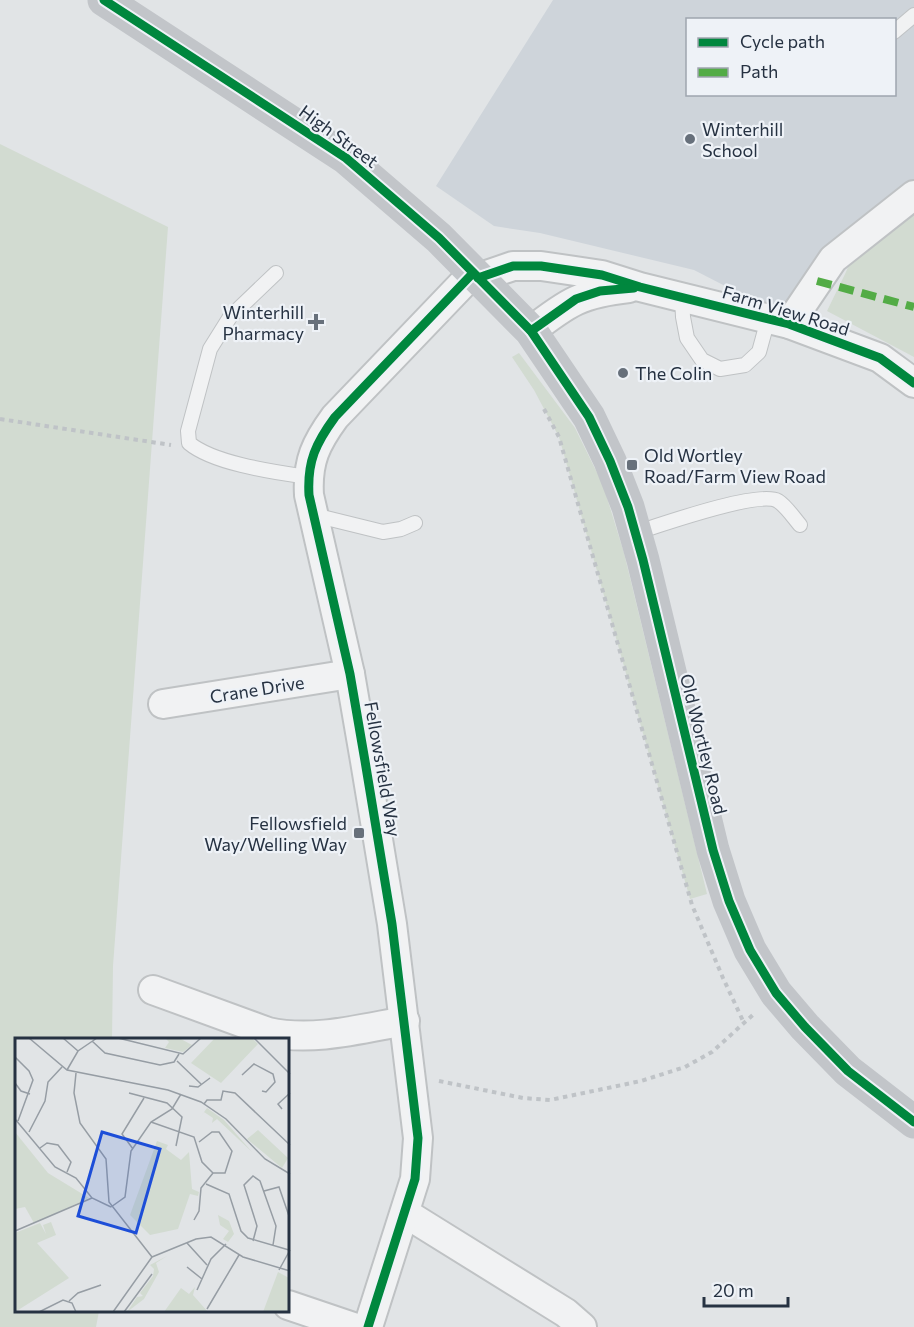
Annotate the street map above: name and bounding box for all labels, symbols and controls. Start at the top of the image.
legend [686,18,896,96]
text: Cycle path [740,30,825,52]
text: Path [740,60,778,82]
street label: High Street [295,100,383,172]
place label: Winterhill School [702,118,783,161]
marker: Winterhill School [683,132,697,146]
street label: Farm View Road [720,280,852,340]
place label: Winterhill Pharmacy [222,301,304,344]
marker: Winterhill Pharmacy [309,315,323,329]
place label: The Colin [635,362,712,384]
marker: The Colin [616,366,630,380]
place label: Old Wortley Road/Farm View Road [644,444,826,487]
marker: Old Wortley Road/Farm View Road [625,458,639,472]
street label: Crane Drive [208,671,306,707]
street label: Old Wortley Road [676,671,732,817]
street label: Fellowsfield Way [360,700,406,838]
place label: Fellowsfield Way/Welling Way [204,812,347,855]
marker: Fellowsfield Way/Welling Way [352,826,366,840]
inset map [15,1038,290,1312]
scale bar [704,1270,788,1308]
text: 20 m [713,1279,754,1301]

